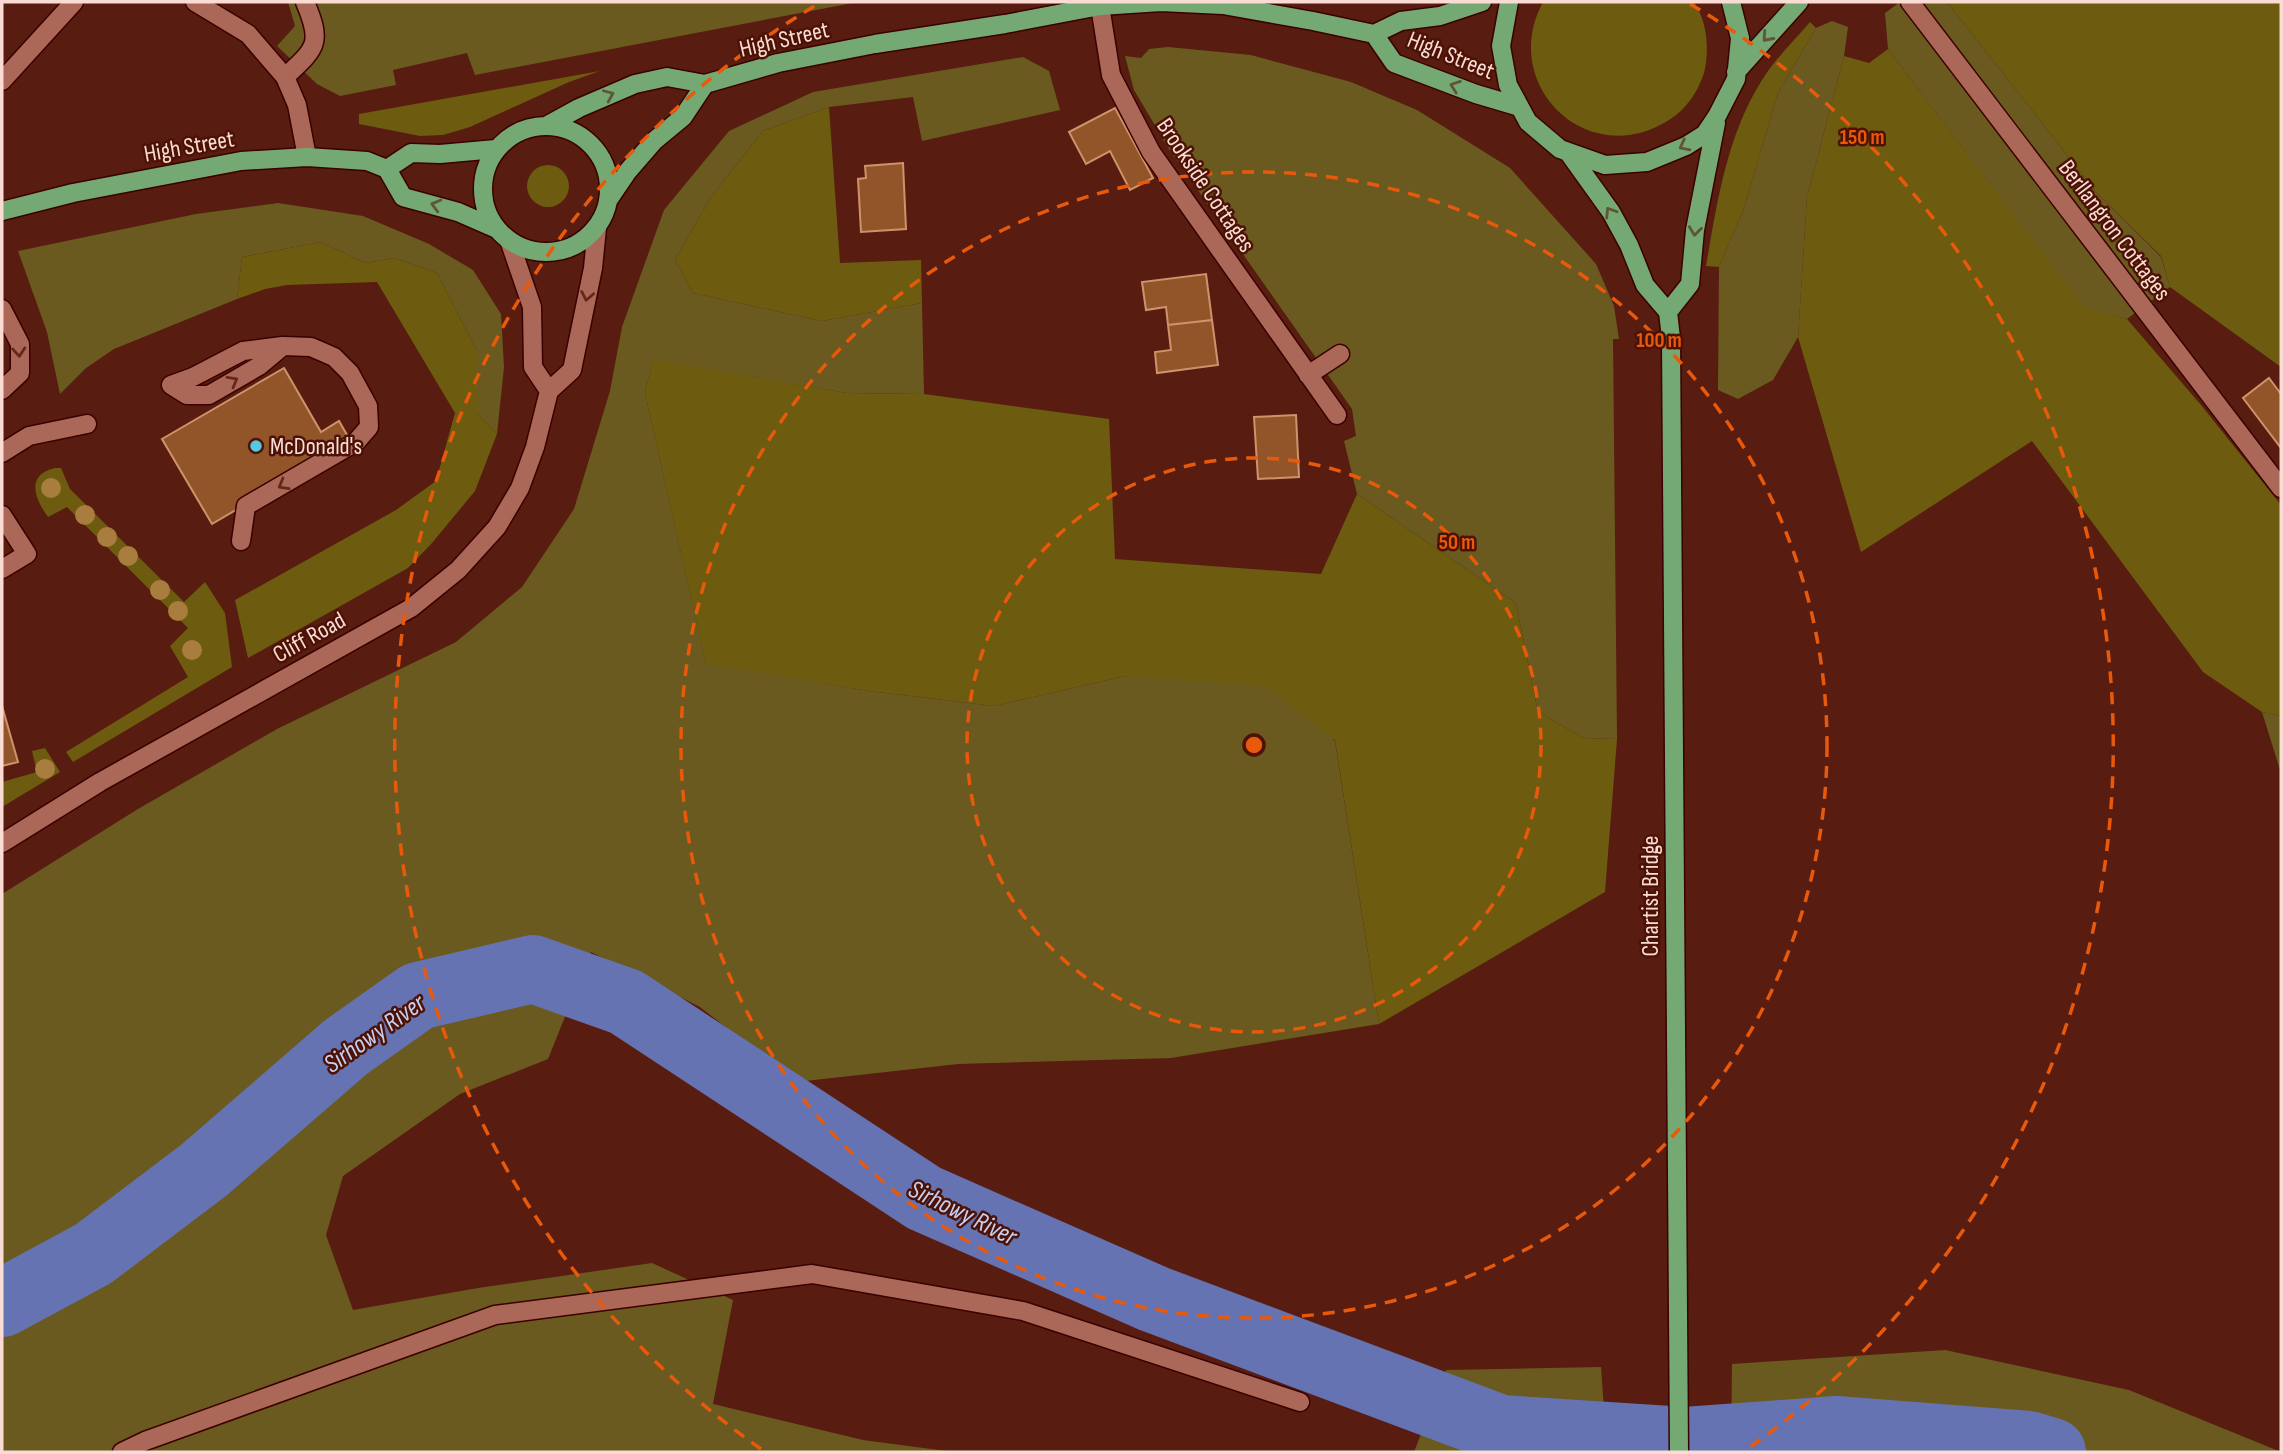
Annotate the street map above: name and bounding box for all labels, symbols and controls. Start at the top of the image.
street label: High Street [737,15,832,64]
street label: High Street [1403,25,1498,86]
one-way arrow [1763,28,1775,41]
one-way arrow [1449,80,1461,94]
one-way arrow [602,89,614,103]
street label: Brookside Cottages [1150,113,1261,258]
street label: High Street [142,124,236,169]
text: 150 m [1840,125,1884,150]
one-way arrow [1679,138,1691,152]
street label: Berllangron Cottages [2052,154,2177,306]
one-way arrow [430,199,442,214]
one-way arrow [1605,206,1618,219]
one-way arrow [1688,226,1703,237]
one-way arrow [581,290,596,302]
text: 100 m [1636,328,1682,353]
one-way arrow [11,347,26,358]
one-way arrow [225,377,238,390]
place label: McDonald's [270,432,362,461]
marker: McDonald's [248,438,264,454]
one-way arrow [277,477,290,490]
text: 50 m [1439,530,1475,555]
street label: Cliff Road [268,606,351,669]
centre of rings [1242,733,1266,757]
street label: Chartist Bridge [1636,835,1665,957]
water label: Sirhowy River [318,987,433,1080]
water label: Sirhowy River [903,1174,1023,1253]

